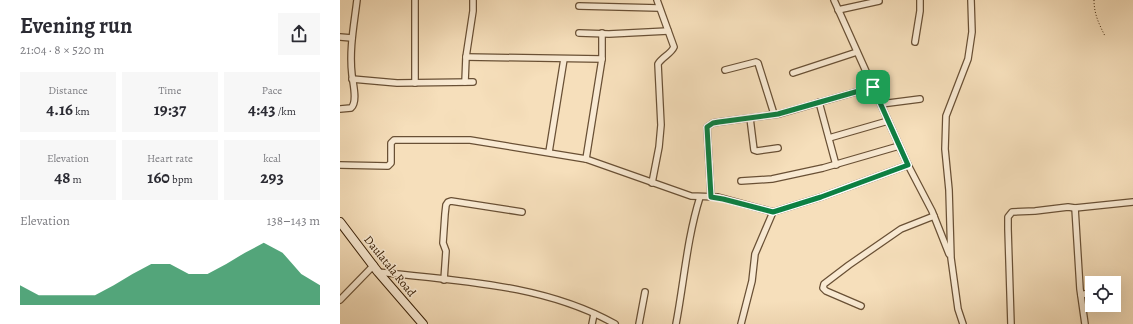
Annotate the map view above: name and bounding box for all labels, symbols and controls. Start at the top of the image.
text: Evening run [20,11,132,41]
button: share [278,13,320,55]
text: 21:04 · 8 × 520 m [20,41,104,58]
pin [856,70,890,104]
icon: arrive [862,76,884,98]
text: Distance [48,83,88,98]
text: Time [159,83,181,98]
text: Pace [262,83,282,98]
text: 4.16 [46,98,73,121]
text: 19:37 [154,98,186,121]
text: 4:43 [248,98,275,121]
text: km [73,104,90,119]
text: /km [275,104,296,119]
text: Elevation [47,151,89,166]
text: Heart rate [147,151,193,166]
text: kcal [263,151,281,166]
text: 48 [54,166,70,189]
text: 160 [147,166,170,189]
text: 293 [260,166,284,189]
text: m [70,172,82,187]
text: bpm [170,172,193,187]
text: Elevation [20,212,70,229]
text: 138–143 m [267,212,320,229]
street label: Daulatala Road [360,232,420,300]
map controls [1085,276,1121,312]
button: locate [1085,276,1121,312]

